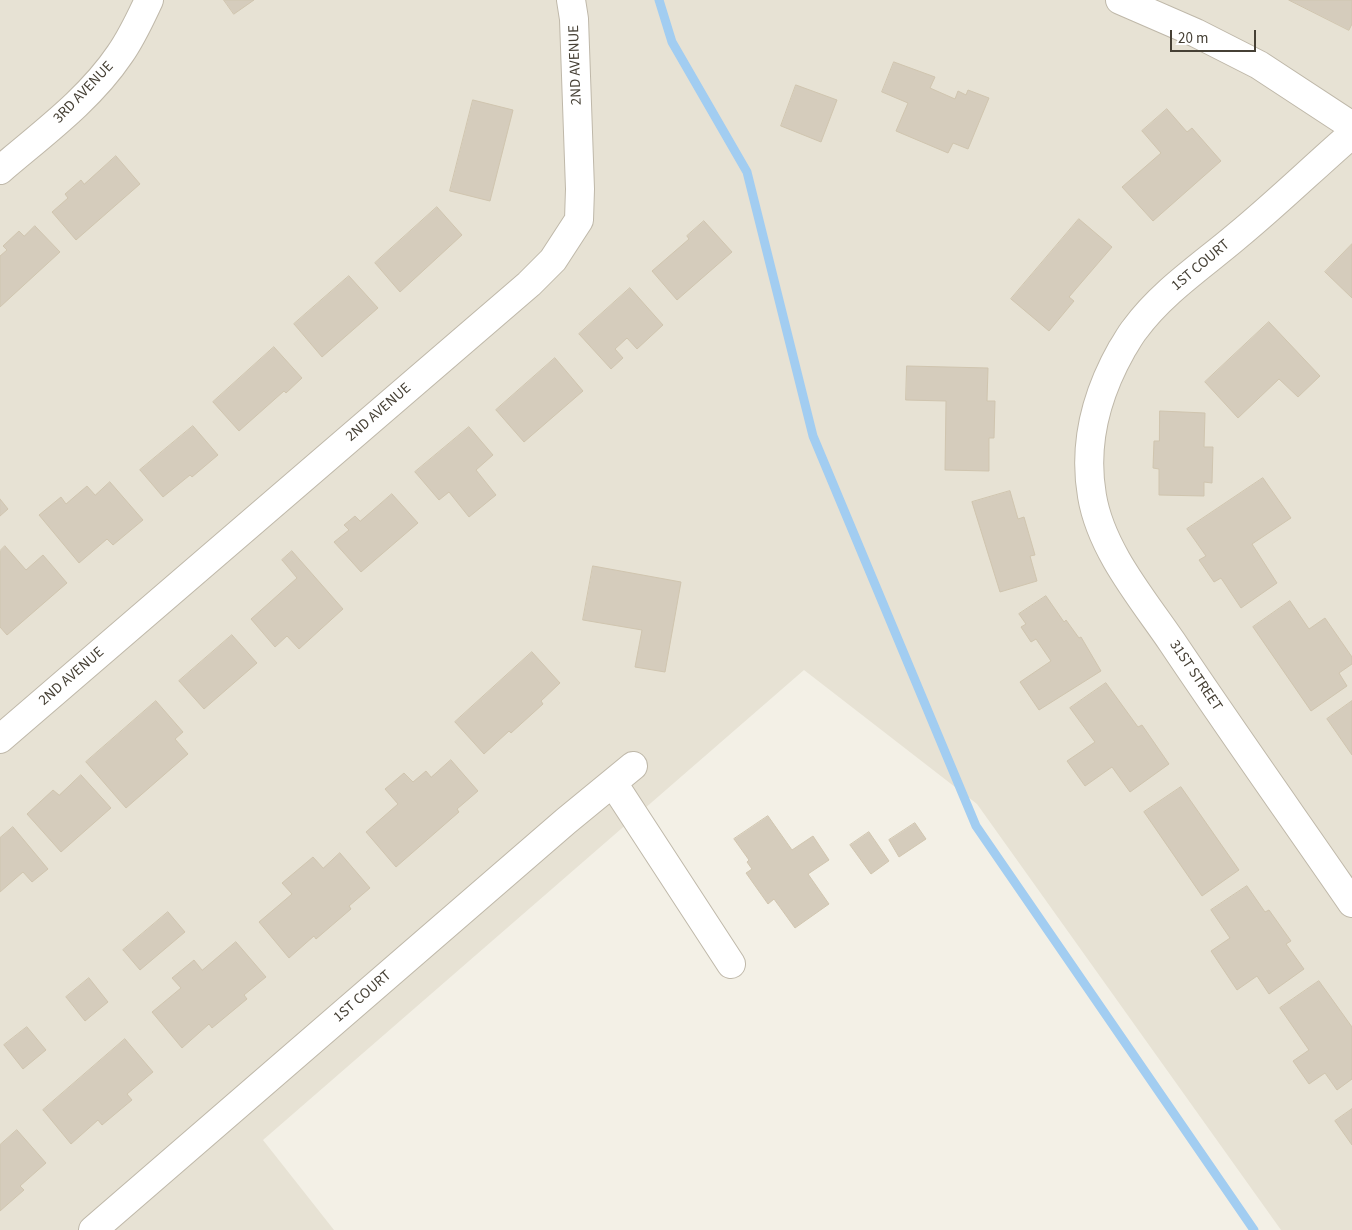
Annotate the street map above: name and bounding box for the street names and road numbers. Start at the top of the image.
street label: 2ND AVENUE [566,25,586,105]
street label: 3RD AVENUE [50,58,118,128]
street label: 1ST COURT [1168,236,1234,296]
street label: 2ND AVENUE [343,380,415,446]
street label: 31ST STREET [1165,637,1225,715]
street label: 2ND AVENUE [36,644,108,710]
street label: 1ST COURT [331,967,395,1027]

